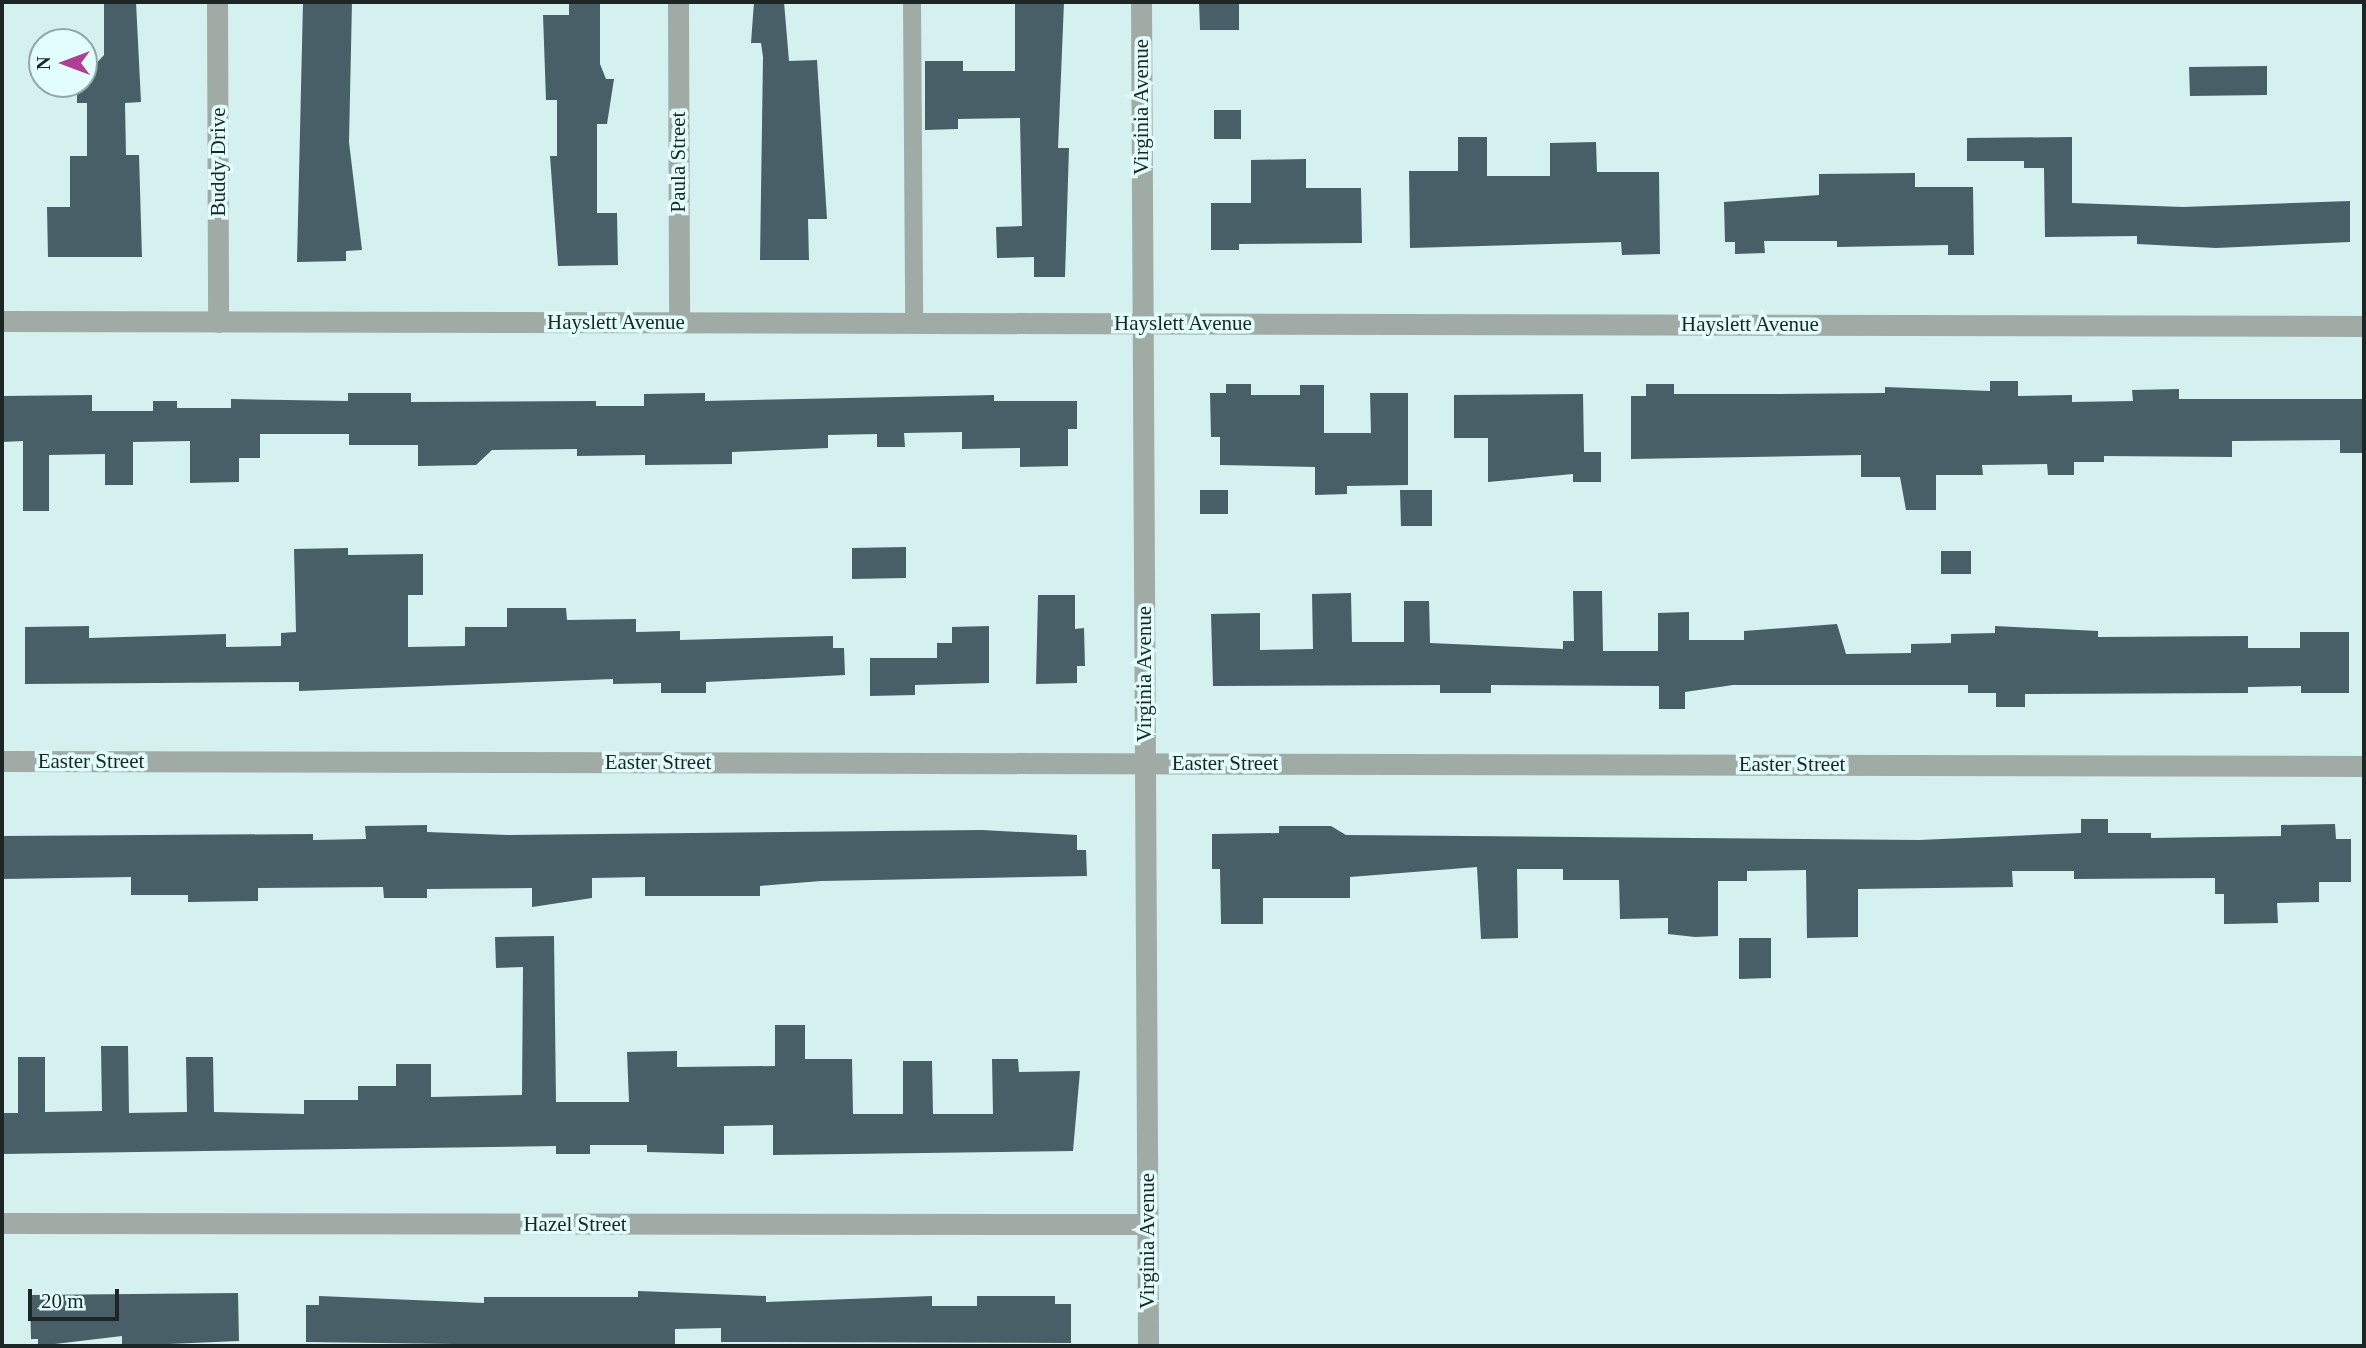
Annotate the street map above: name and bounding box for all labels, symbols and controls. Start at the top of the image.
north arrow [28,28,98,98]
street label: Virginia Avenue [1128,38,1154,176]
text: N [33,56,54,70]
street label: Buddy Drive [205,107,231,217]
street label: Paula Street [665,112,691,212]
street label: Hayslett Avenue [547,309,685,335]
street label: Hayslett Avenue [1114,310,1252,336]
street label: Hayslett Avenue [1681,311,1819,337]
street label: Virginia Avenue [1131,605,1157,743]
street label: Easter Street [38,748,144,774]
street label: Easter Street [605,749,711,775]
street label: Easter Street [1172,750,1278,776]
street label: Easter Street [1739,751,1845,777]
street label: Virginia Avenue [1134,1172,1160,1310]
street label: Hazel Street [523,1211,627,1237]
scale bar [32,1274,122,1318]
text: 20 m [41,1289,84,1313]

